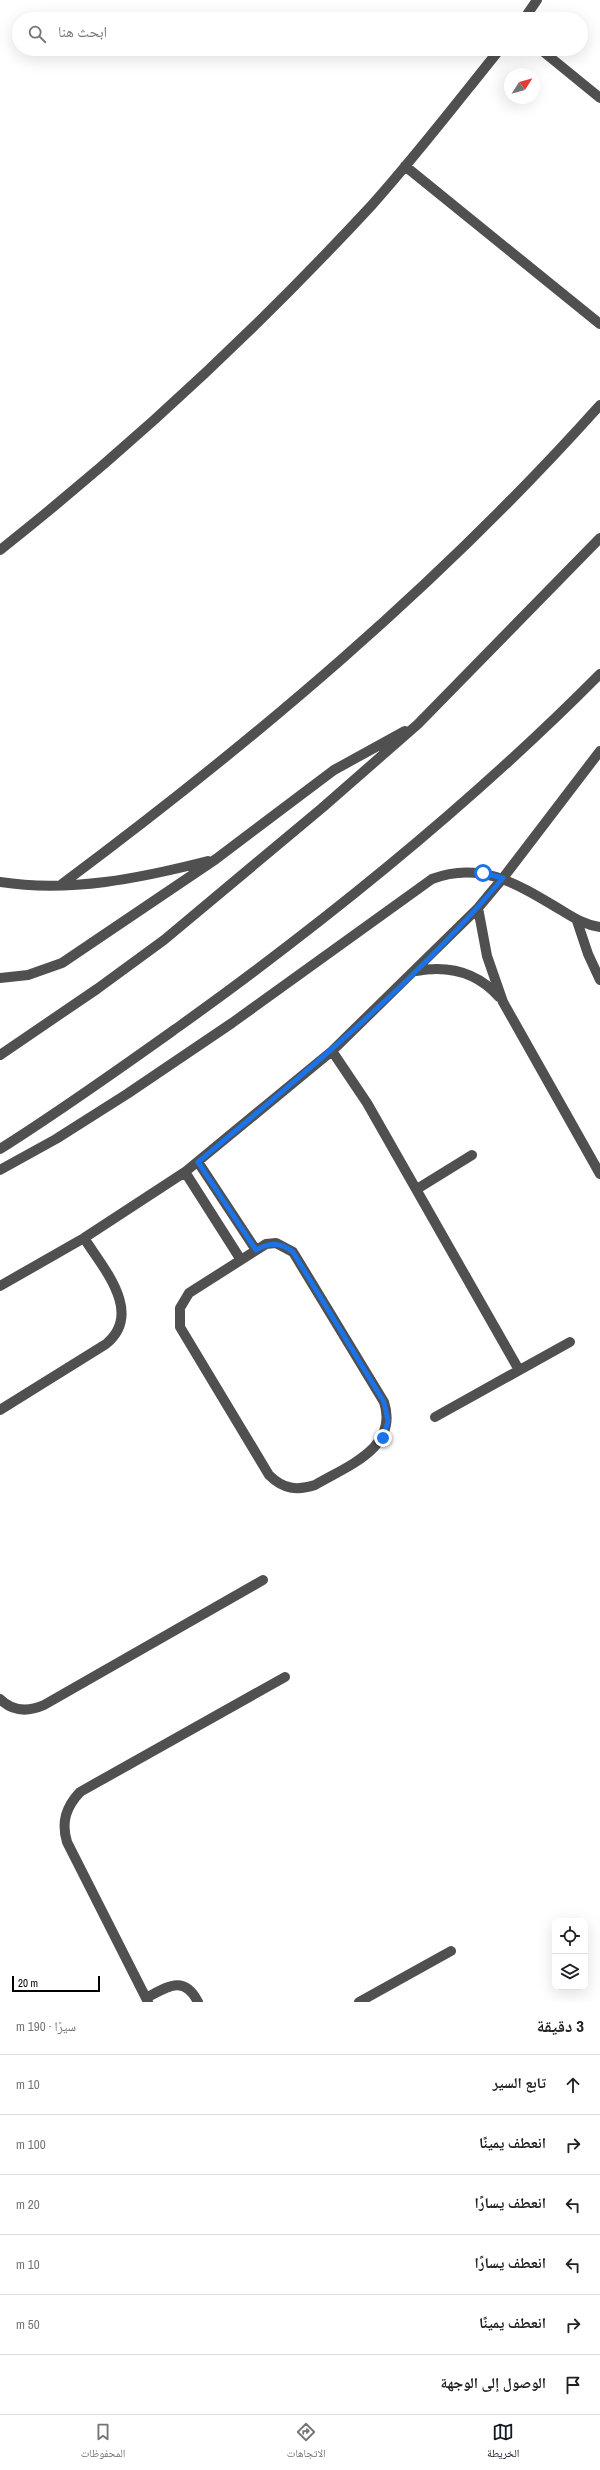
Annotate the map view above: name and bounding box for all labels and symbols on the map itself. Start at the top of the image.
north arrow [504,68,540,104]
route start [474,864,492,882]
route end [374,1429,392,1447]
scale bar [12,1974,100,1993]

